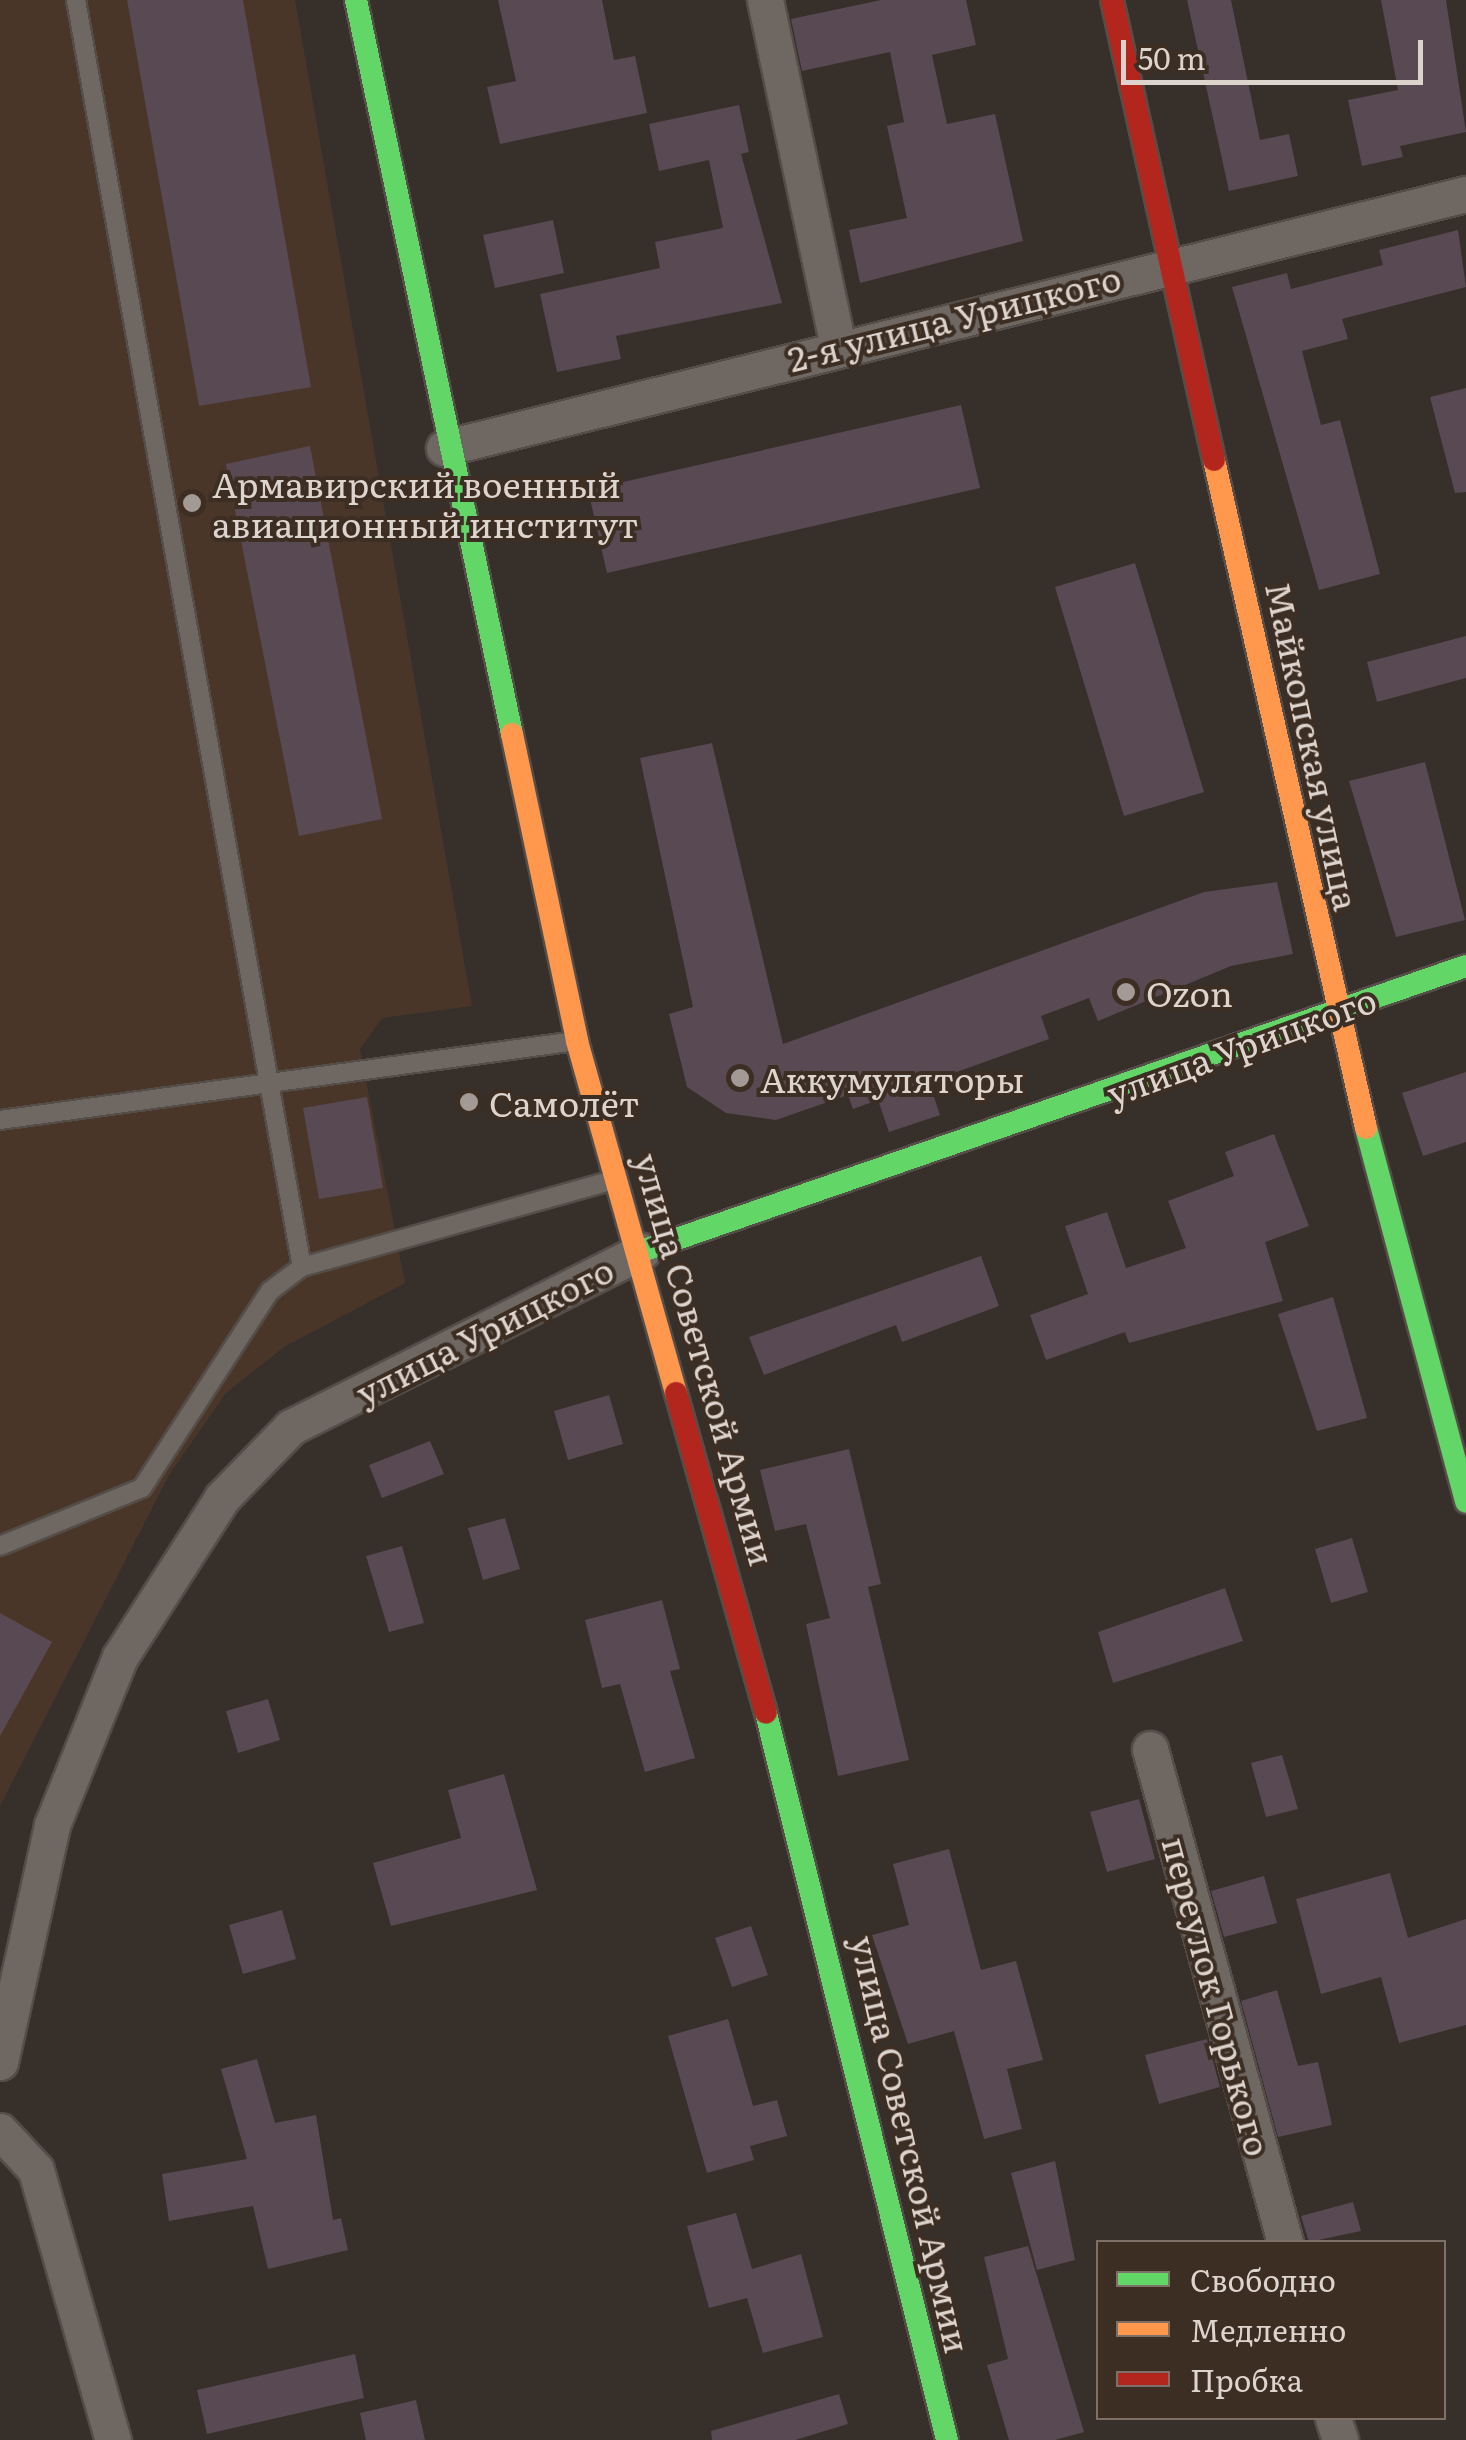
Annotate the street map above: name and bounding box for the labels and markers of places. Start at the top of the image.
place label: Армавирский военный авиационный институт [212,462,638,544]
marker: Армавирский военный авиационный институт [181,492,203,514]
place label: Ozon [1146,971,1233,1013]
marker: Ozon [1115,981,1137,1003]
place label: Аккумуляторы [760,1057,1024,1099]
marker: Аккумуляторы [729,1067,751,1089]
place label: Самолёт [489,1081,639,1123]
marker: Самолёт [458,1091,480,1113]

